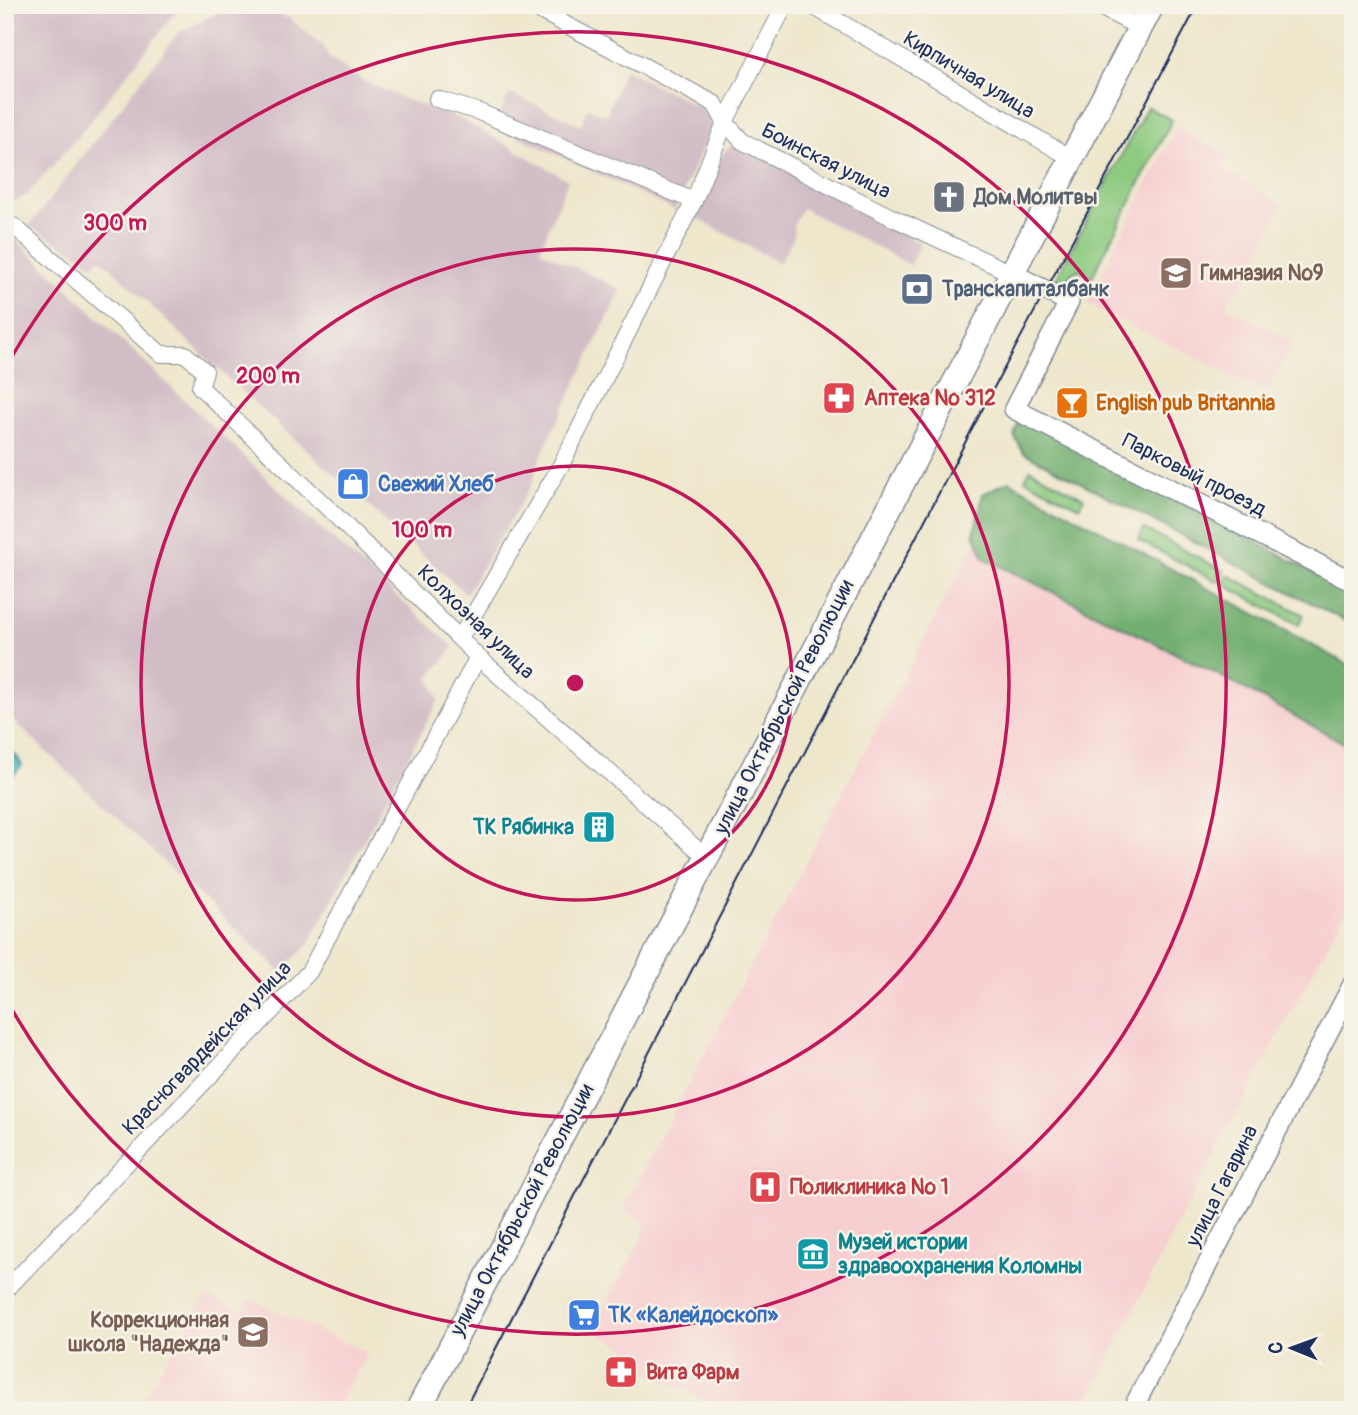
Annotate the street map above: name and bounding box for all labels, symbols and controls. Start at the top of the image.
street label: Кирпичная улица [898,25,1040,125]
street label: Боинская улица [757,117,895,205]
church icon: Дом Молитвы [930,178,968,216]
place label: Дом Молитвы [972,184,1097,211]
text: 300 m [83,210,147,237]
school or university icon: Гимназия №9 [1157,254,1195,292]
place label: Гимназия №9 [1200,260,1324,287]
bank icon: Транскапиталбанк [898,270,936,308]
place label: Транскапиталбанк [941,276,1110,303]
text: 200 m [236,363,300,390]
pharmacy icon: Аптека № 312 [820,379,858,417]
bar icon: English pub Britannia [1053,384,1091,422]
place label: Аптека № 312 [864,385,996,412]
place label: English pub Britannia [1096,390,1275,417]
street label: Парковый проезд [1118,427,1271,523]
shop icon: Свежий Хлеб [334,465,372,503]
place label: Свежий Хлеб [378,471,494,498]
text: 100 m [392,517,452,544]
street label: Колхозная улица [411,559,541,685]
street label: улица Октябрьской Революции [707,575,860,840]
centre of rings [563,671,587,695]
building icon: ТК Рябинка [580,808,618,846]
place label: ТК Рябинка [472,814,574,841]
street label: Красногвардейская улица [117,955,297,1141]
street label: улица Октябрьской Революции [443,1079,600,1342]
street label: улица Гагарина [1179,1121,1264,1252]
hospital icon: Поликлиника № 1 [746,1168,784,1206]
place label: Поликлиника № 1 [790,1174,949,1201]
place label: Музей истории здравоохранения Коломны [838,1229,1082,1280]
museum icon: Музей истории здравоохранения Коломны [794,1235,832,1273]
supermarket icon: ТК «Калейдоскоп» [565,1296,603,1334]
place label: ТК «Калейдоскоп» [607,1302,778,1329]
place label: Коррекционная школа "Надежда" [68,1307,229,1358]
school or university icon: Коррекционная школа "Надежда" [234,1313,272,1351]
north arrow [1256,1314,1326,1384]
text: С [1264,1341,1288,1354]
pharmacy icon: Вита Фарм [602,1353,640,1391]
place label: Вита Фарм [646,1359,740,1386]

